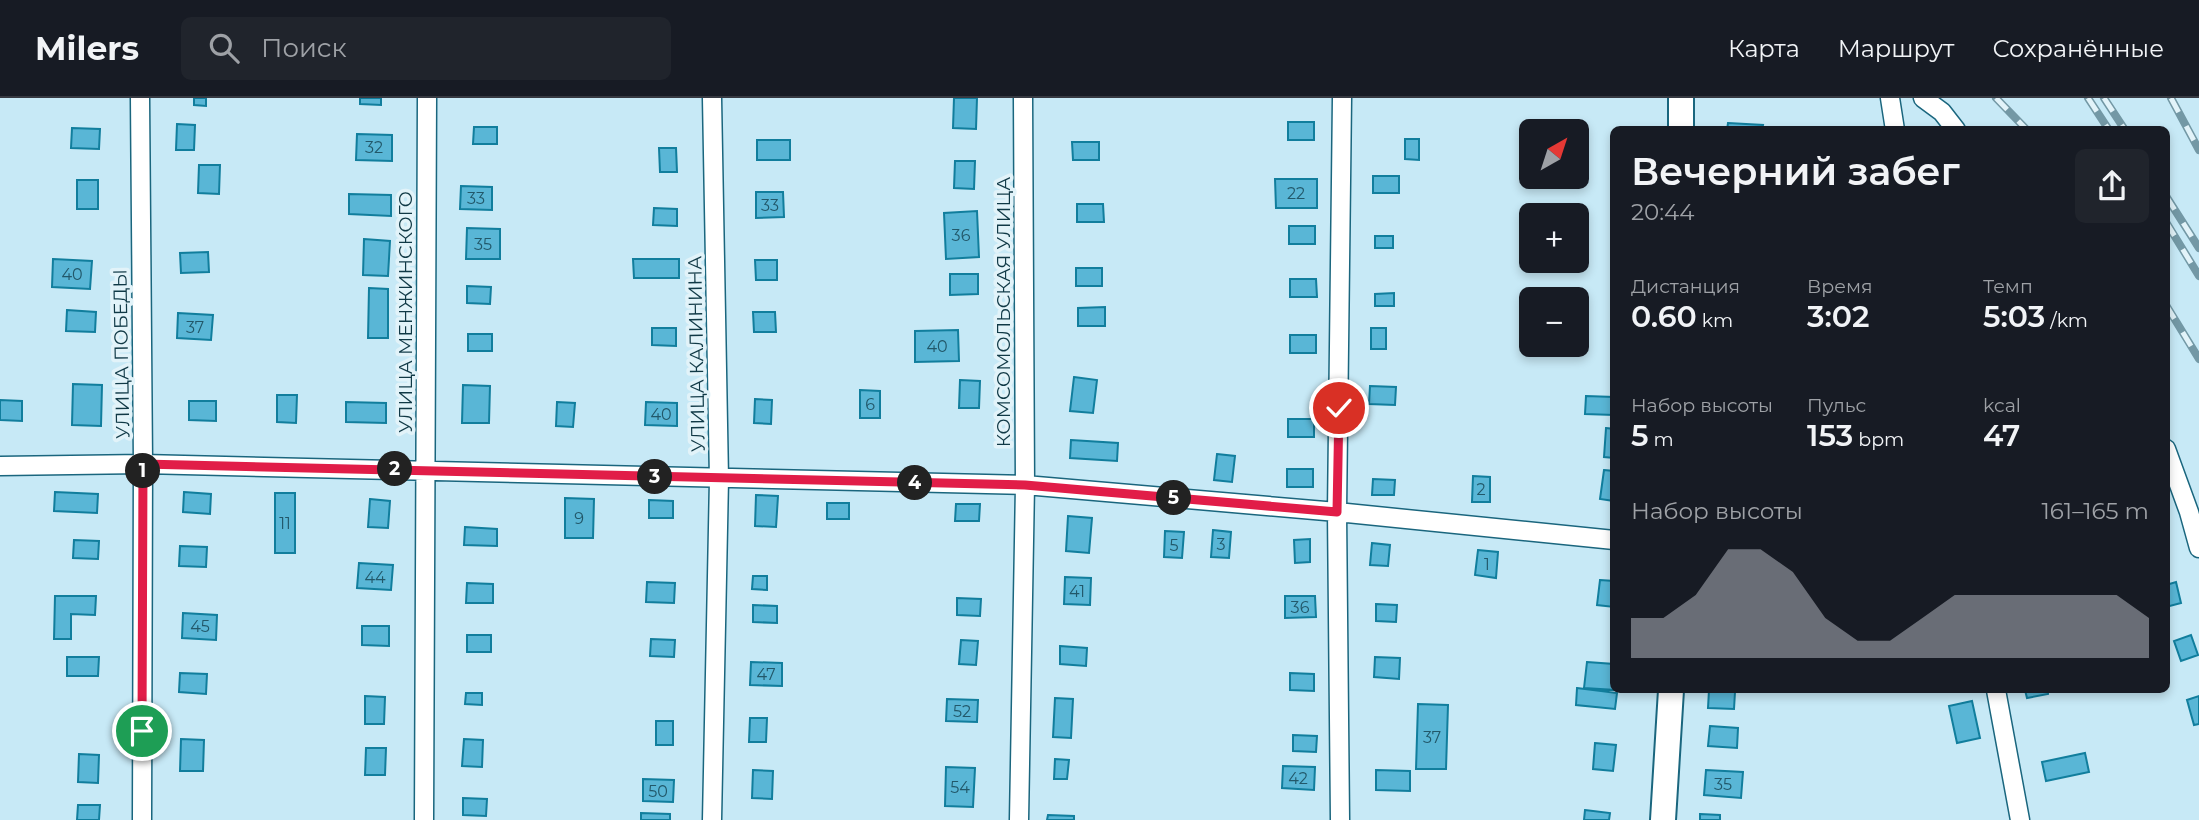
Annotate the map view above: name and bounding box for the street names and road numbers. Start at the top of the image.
street label: КОМСОМОЛЬСКАЯ УЛИЦА [992,177,1015,447]
street label: УЛИЦА МЕНЖИНСКОГО [394,191,417,433]
street label: УЛИЦА КАЛИНИНА [683,256,710,452]
street label: УЛИЦА ПОБЕДЫ [109,269,134,439]

